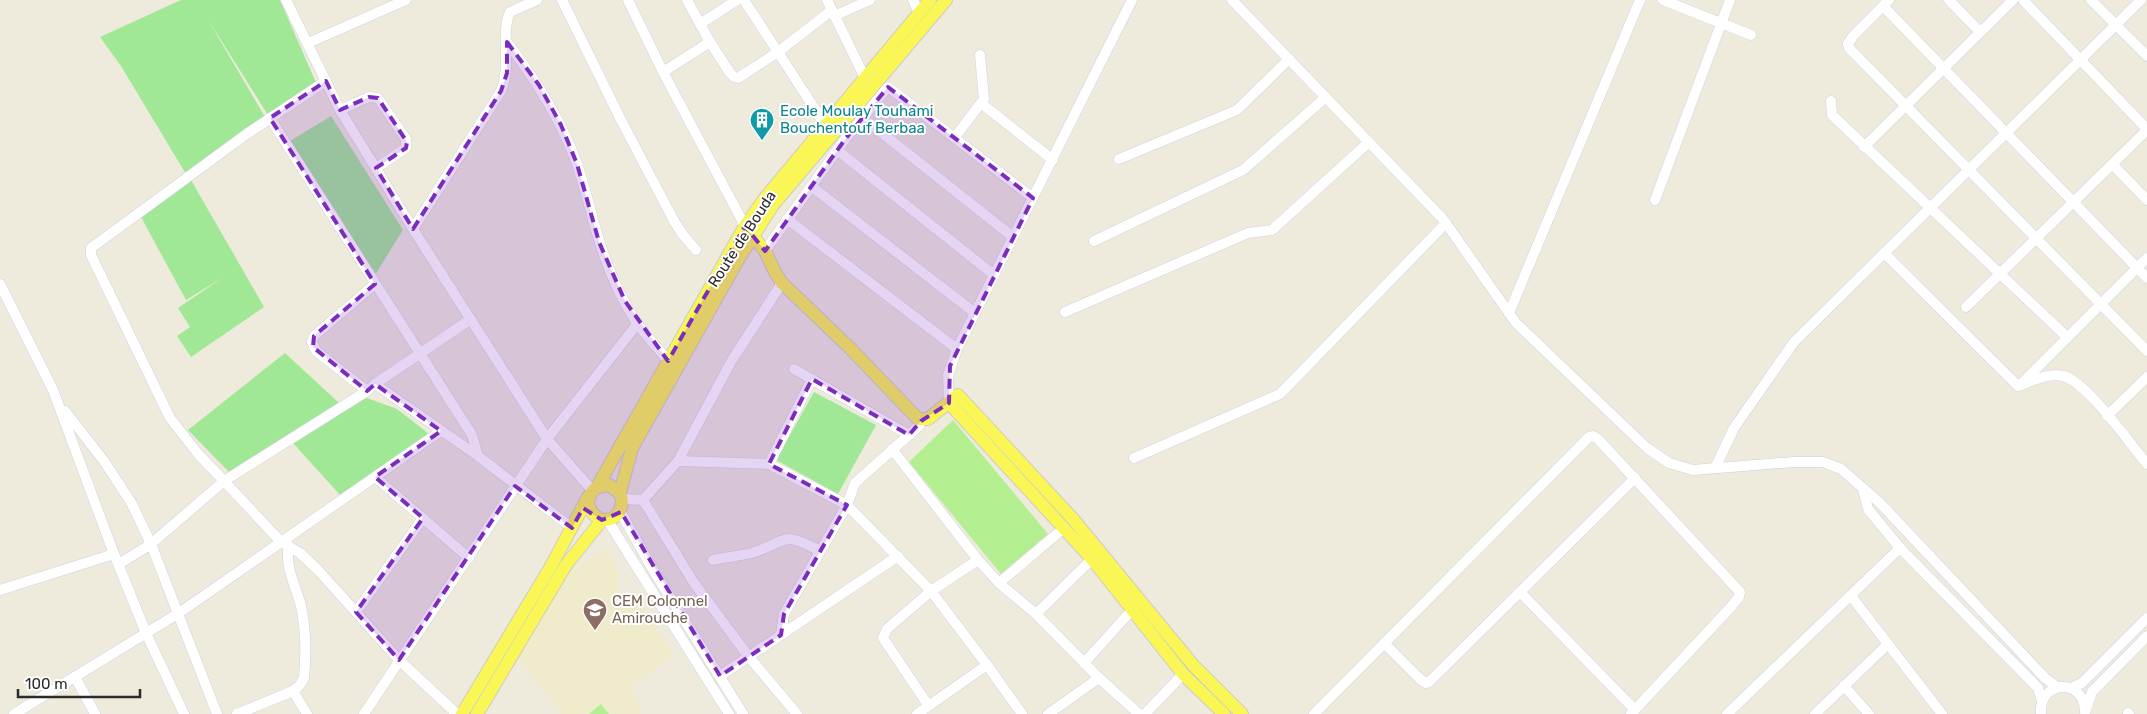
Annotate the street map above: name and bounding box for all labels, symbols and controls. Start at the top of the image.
place label: Ecole Moulay Touhami Bouchentouf Berbaa [780,102,933,137]
building icon: Ecole Moulay Touhami Bouchentouf Berbaa [749,107,775,141]
street label: Route de Bouda [704,187,780,291]
place label: CEM Colonnel Amirouche [612,592,708,627]
school or university icon: CEM Colonnel Amirouche [582,597,608,631]
scale bar [18,666,140,698]
text: 100 m [25,675,67,693]

